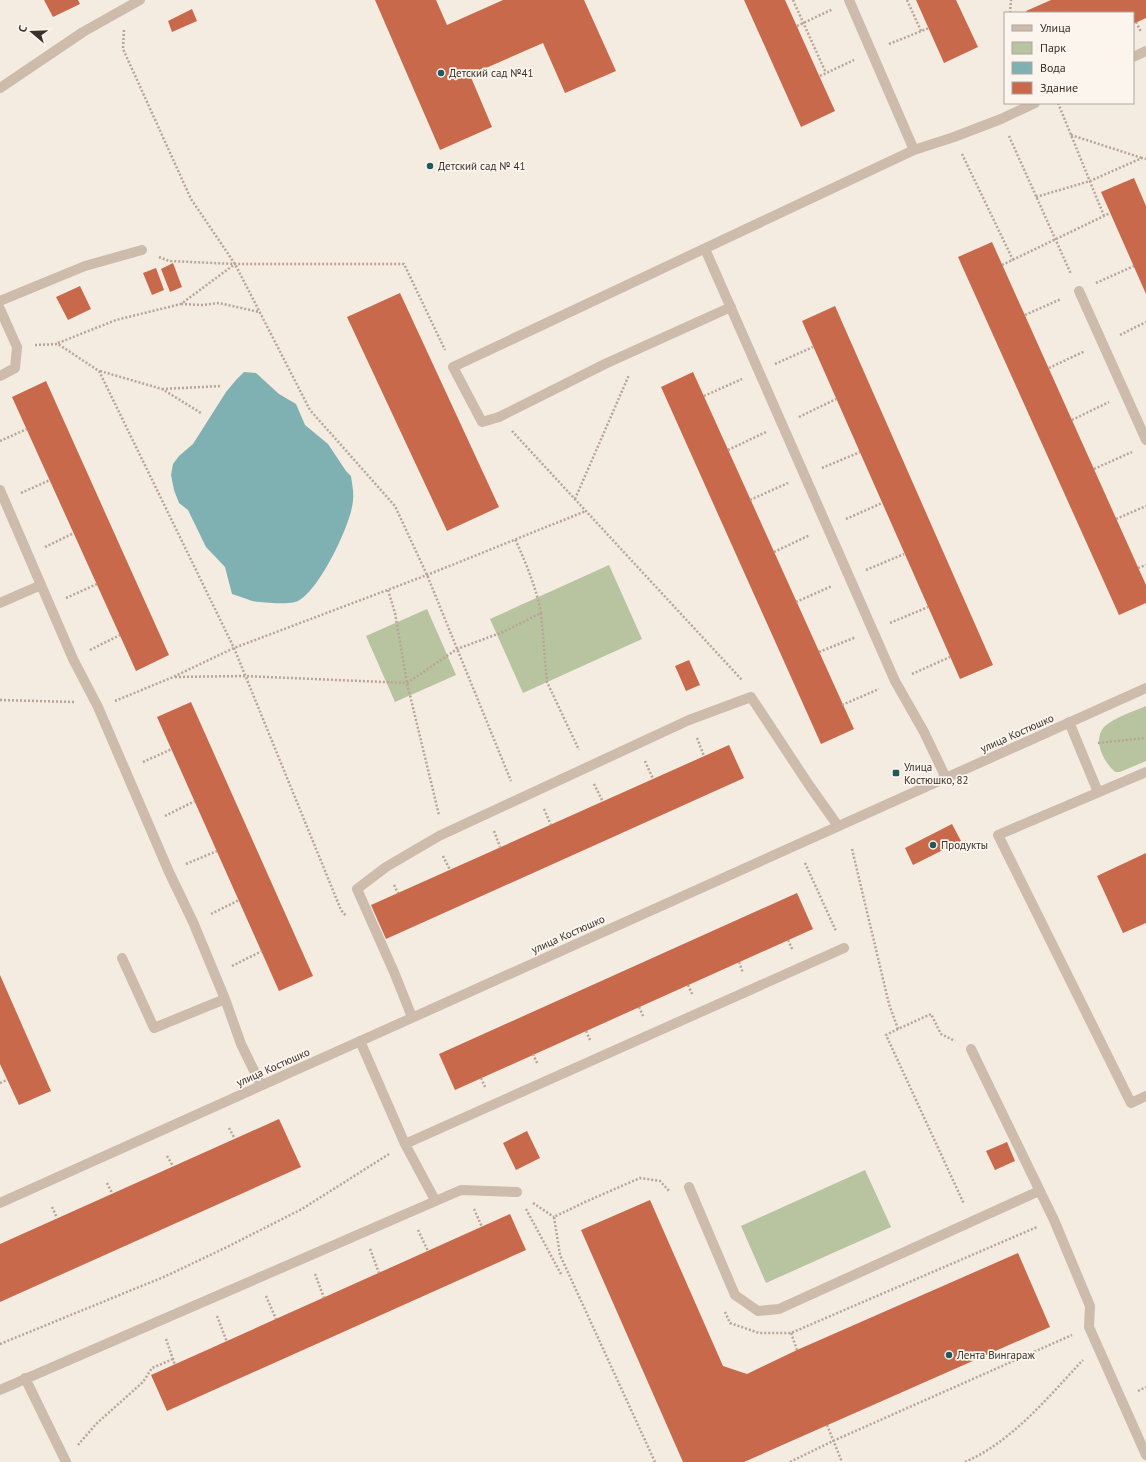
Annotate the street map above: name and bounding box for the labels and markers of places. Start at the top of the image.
place label: Детский сад №41 [449,66,534,80]
marker: Детский сад №41 [436,68,446,78]
place label: Детский сад № 41 [438,159,526,173]
marker: Детский сад № 41 [425,161,435,171]
place label: Улица Костюшко, 82 [904,760,969,787]
marker: Улица Костюшко, 82 [891,768,901,778]
place label: Продукты [941,838,988,852]
marker: Продукты [928,840,938,850]
place label: Лента Вингараж [956,1348,1035,1362]
marker: Лента Вингараж [944,1350,954,1360]

